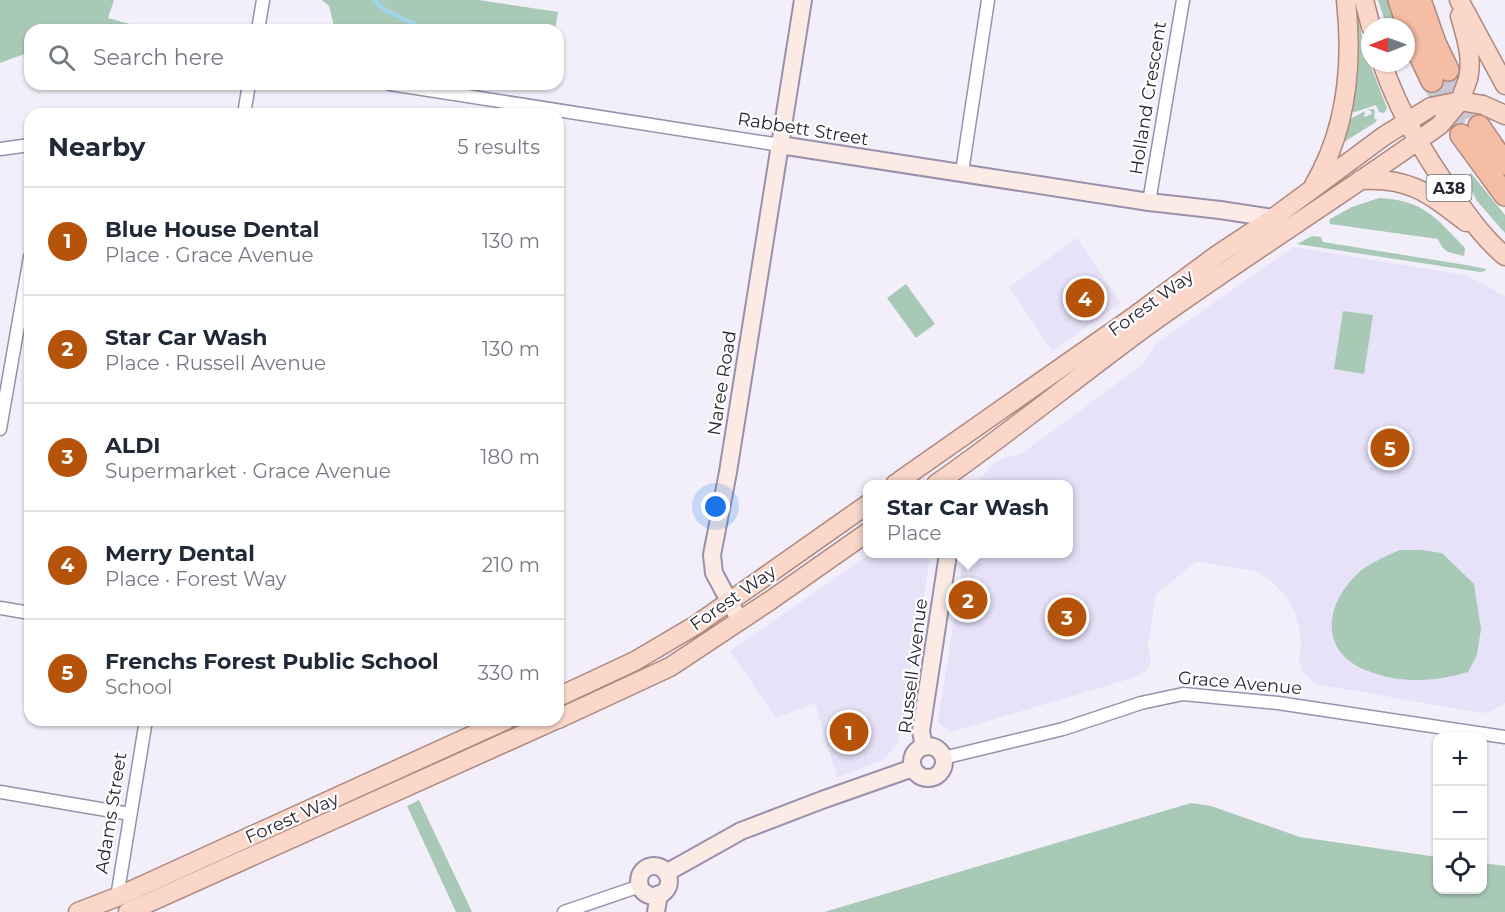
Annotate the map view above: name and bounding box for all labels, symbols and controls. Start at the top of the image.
north arrow [1361,18,1415,72]
street label: Holland Crescent [1125,20,1171,176]
search box [24,24,564,90]
icon: search [45,41,78,74]
text: Search here [93,44,224,71]
street label: Rabbett Street [736,108,870,150]
text: Nearby [48,131,145,163]
text: 5 results [457,135,540,159]
road number: A38 [1426,175,1472,201]
text: Blue House Dental [105,216,319,243]
text: 1 [64,229,71,253]
text: 130 m [482,229,540,253]
text: Place · Grace Avenue [105,243,314,267]
street label: Forest Way [1104,265,1198,341]
pin: 4 [1066,276,1104,320]
text: Star Car Wash [105,324,267,351]
street label: Naree Road [703,329,741,437]
text: 2 [62,337,73,361]
text: 130 m [482,337,540,361]
text: Place · Russell Avenue [105,351,326,375]
pin: 5 [1370,426,1410,470]
text: ALDI [105,432,161,459]
text: 3 [62,445,73,469]
text: 180 m [480,445,540,469]
text: Supermarket · Grace Avenue [105,459,391,483]
popup [863,480,1073,558]
your location [701,492,730,521]
text: Star Car Wash [887,494,1049,521]
text: Place [887,521,941,545]
text: Merry Dental [105,540,255,567]
text: 4 [61,553,74,577]
text: 210 m [482,553,540,577]
street label: Forest Way [686,560,780,636]
text: Place · Forest Way [105,567,286,591]
pin: 2 [948,578,988,622]
pin: 3 [1048,594,1086,640]
street label: Russell Avenue [894,597,932,735]
text: Frenchs Forest Public School [105,648,439,675]
text: 5 [62,661,73,685]
text: 330 m [478,661,540,685]
street label: Grace Avenue [1177,667,1303,699]
text: School [105,675,172,699]
pin: 1 [830,710,868,754]
map controls [1433,732,1487,894]
button: + [1433,732,1487,786]
street label: Adams Street [91,751,131,875]
button: − [1433,786,1487,840]
street label: Forest Way [242,788,342,848]
button: locate [1433,840,1487,894]

